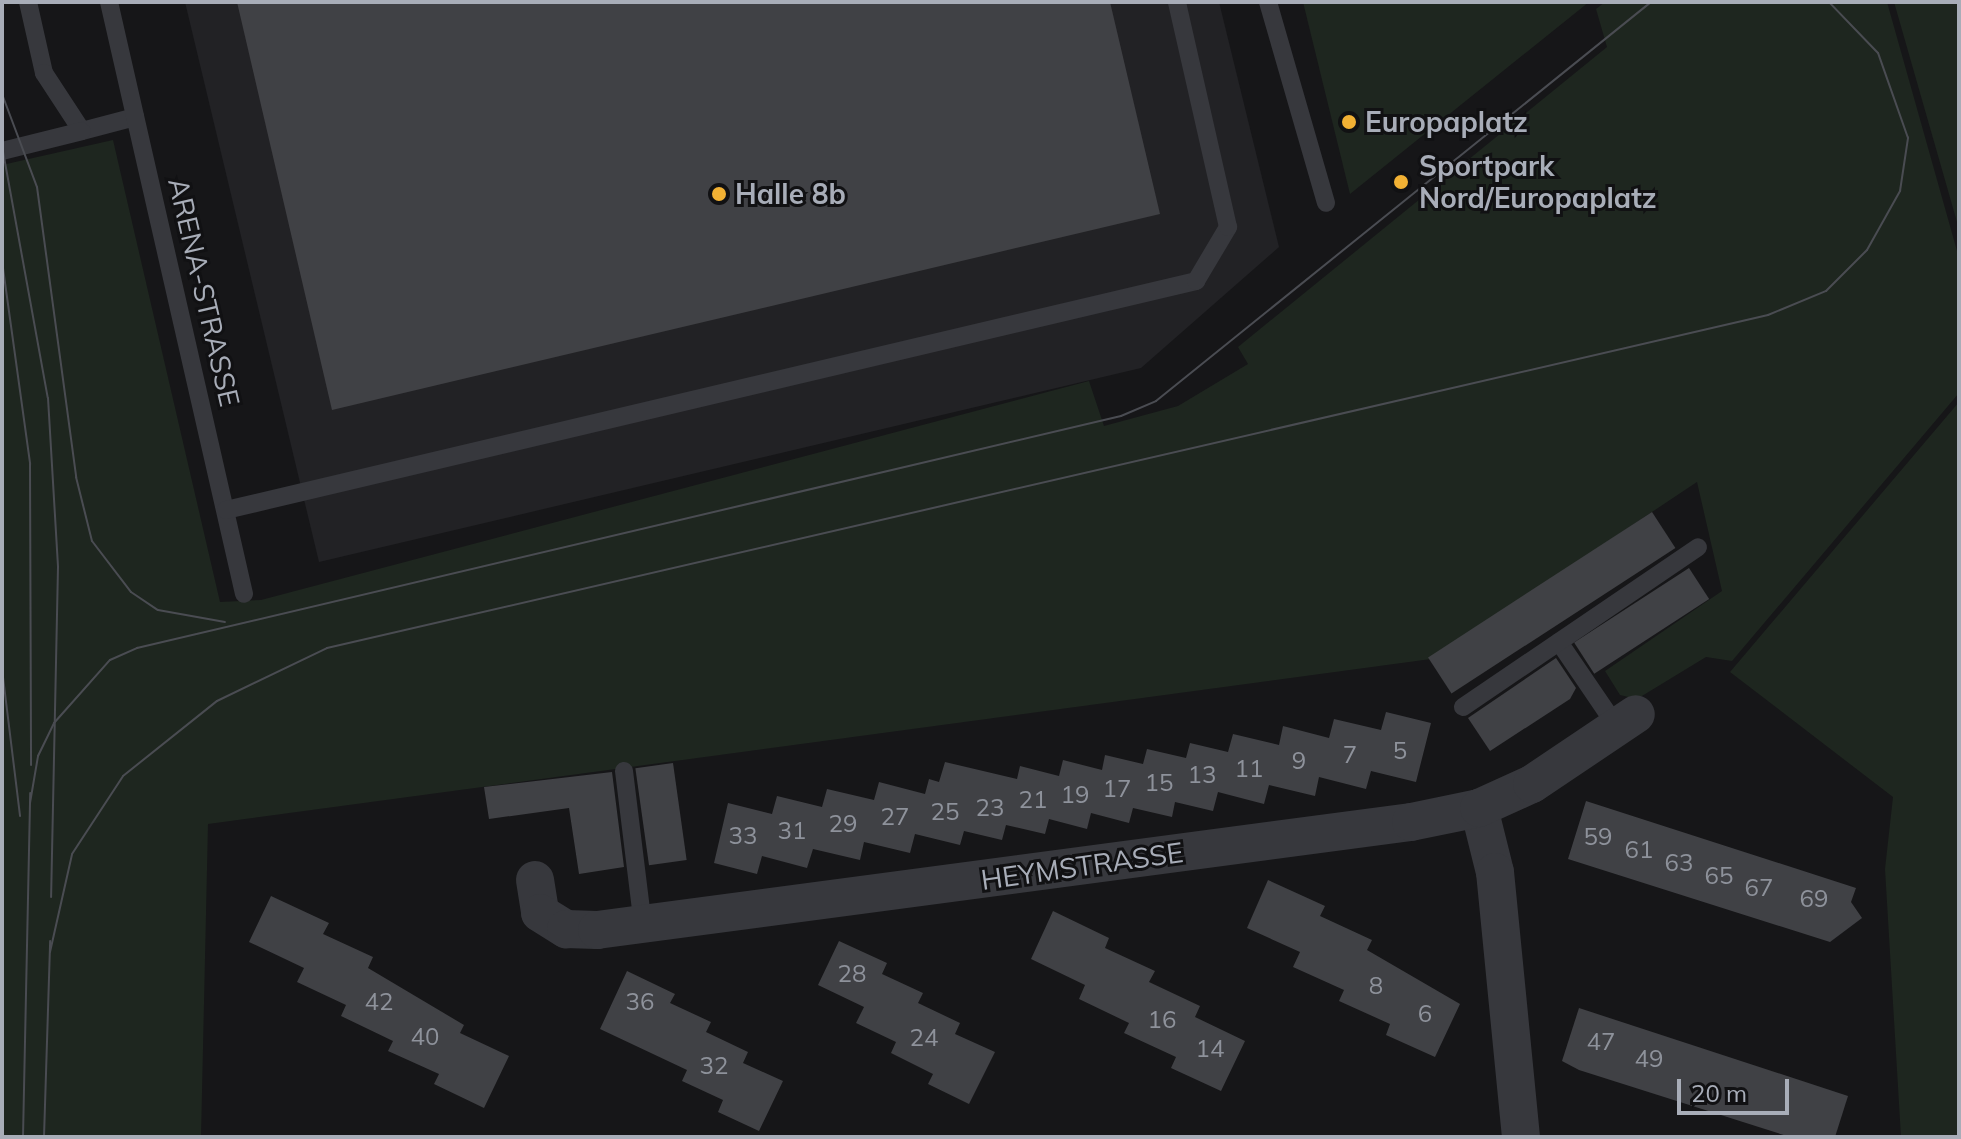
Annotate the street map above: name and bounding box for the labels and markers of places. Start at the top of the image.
place label: Europaplatz [1365,105,1528,139]
marker: Europaplatz [1340,113,1358,131]
place label: Sportpark Nord/Europaplatz [1419,149,1657,215]
marker: Sportpark Nord/Europaplatz [1390,171,1412,193]
place label: Halle 8b [735,177,846,211]
marker: Halle 8b [710,185,728,203]

